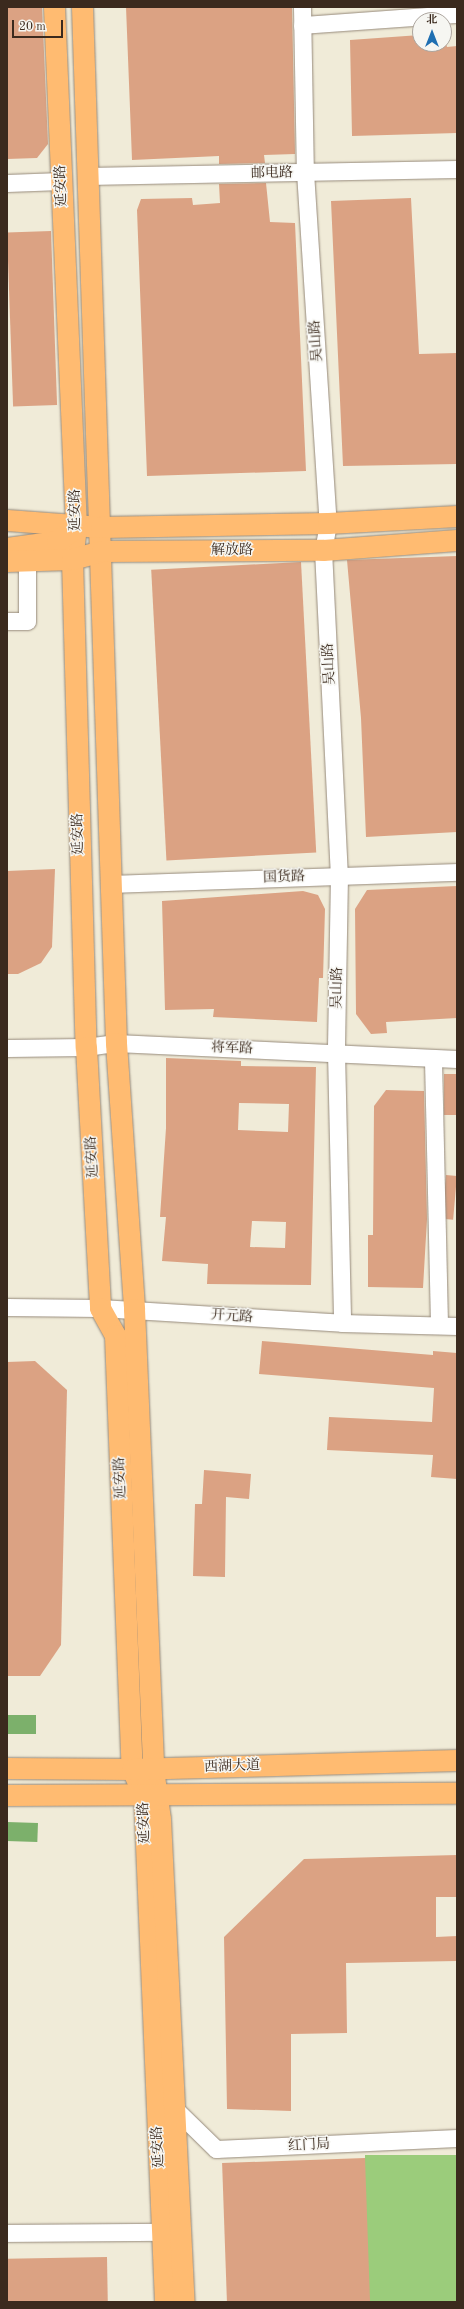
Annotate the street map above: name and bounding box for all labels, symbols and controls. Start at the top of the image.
scale bar [14,12,65,38]
north arrow [412,12,452,52]
text: 北 [427,15,438,26]
text: 20 m [19,21,46,33]
street label: 邮电路 [251,164,293,182]
street label: 延安路 [52,165,70,207]
street label: 吴山路 [306,319,326,363]
street label: 延安路 [67,489,83,531]
street label: 解放路 [211,542,253,558]
street label: 吴山路 [320,643,338,685]
street label: 延安路 [69,813,87,855]
street label: 国货路 [263,868,305,886]
street label: 吴山路 [328,967,346,1009]
street label: 将军路 [211,1039,253,1057]
street label: 延安路 [83,1136,101,1178]
street label: 开元路 [210,1306,254,1326]
street label: 延安路 [111,1457,129,1499]
street label: 西湖大道 [204,1757,260,1775]
street label: 延安路 [135,1802,153,1844]
street label: 延安路 [149,2126,167,2168]
street label: 红门局 [288,2136,330,2154]

